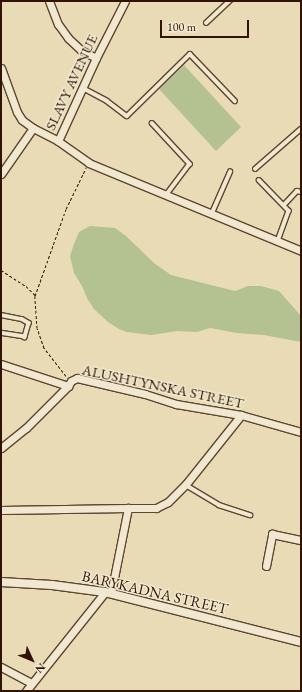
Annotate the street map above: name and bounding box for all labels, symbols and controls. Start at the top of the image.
scale bar [162,12,251,38]
text: 100 m [167,19,196,35]
street label: SLAVY AVENUE [41,31,101,133]
street label: ALUSHTYNSKA STREET [80,360,246,412]
street label: BARYKADNA STREET [80,566,230,618]
north arrow [12,640,52,680]
text: N [33,660,49,676]

